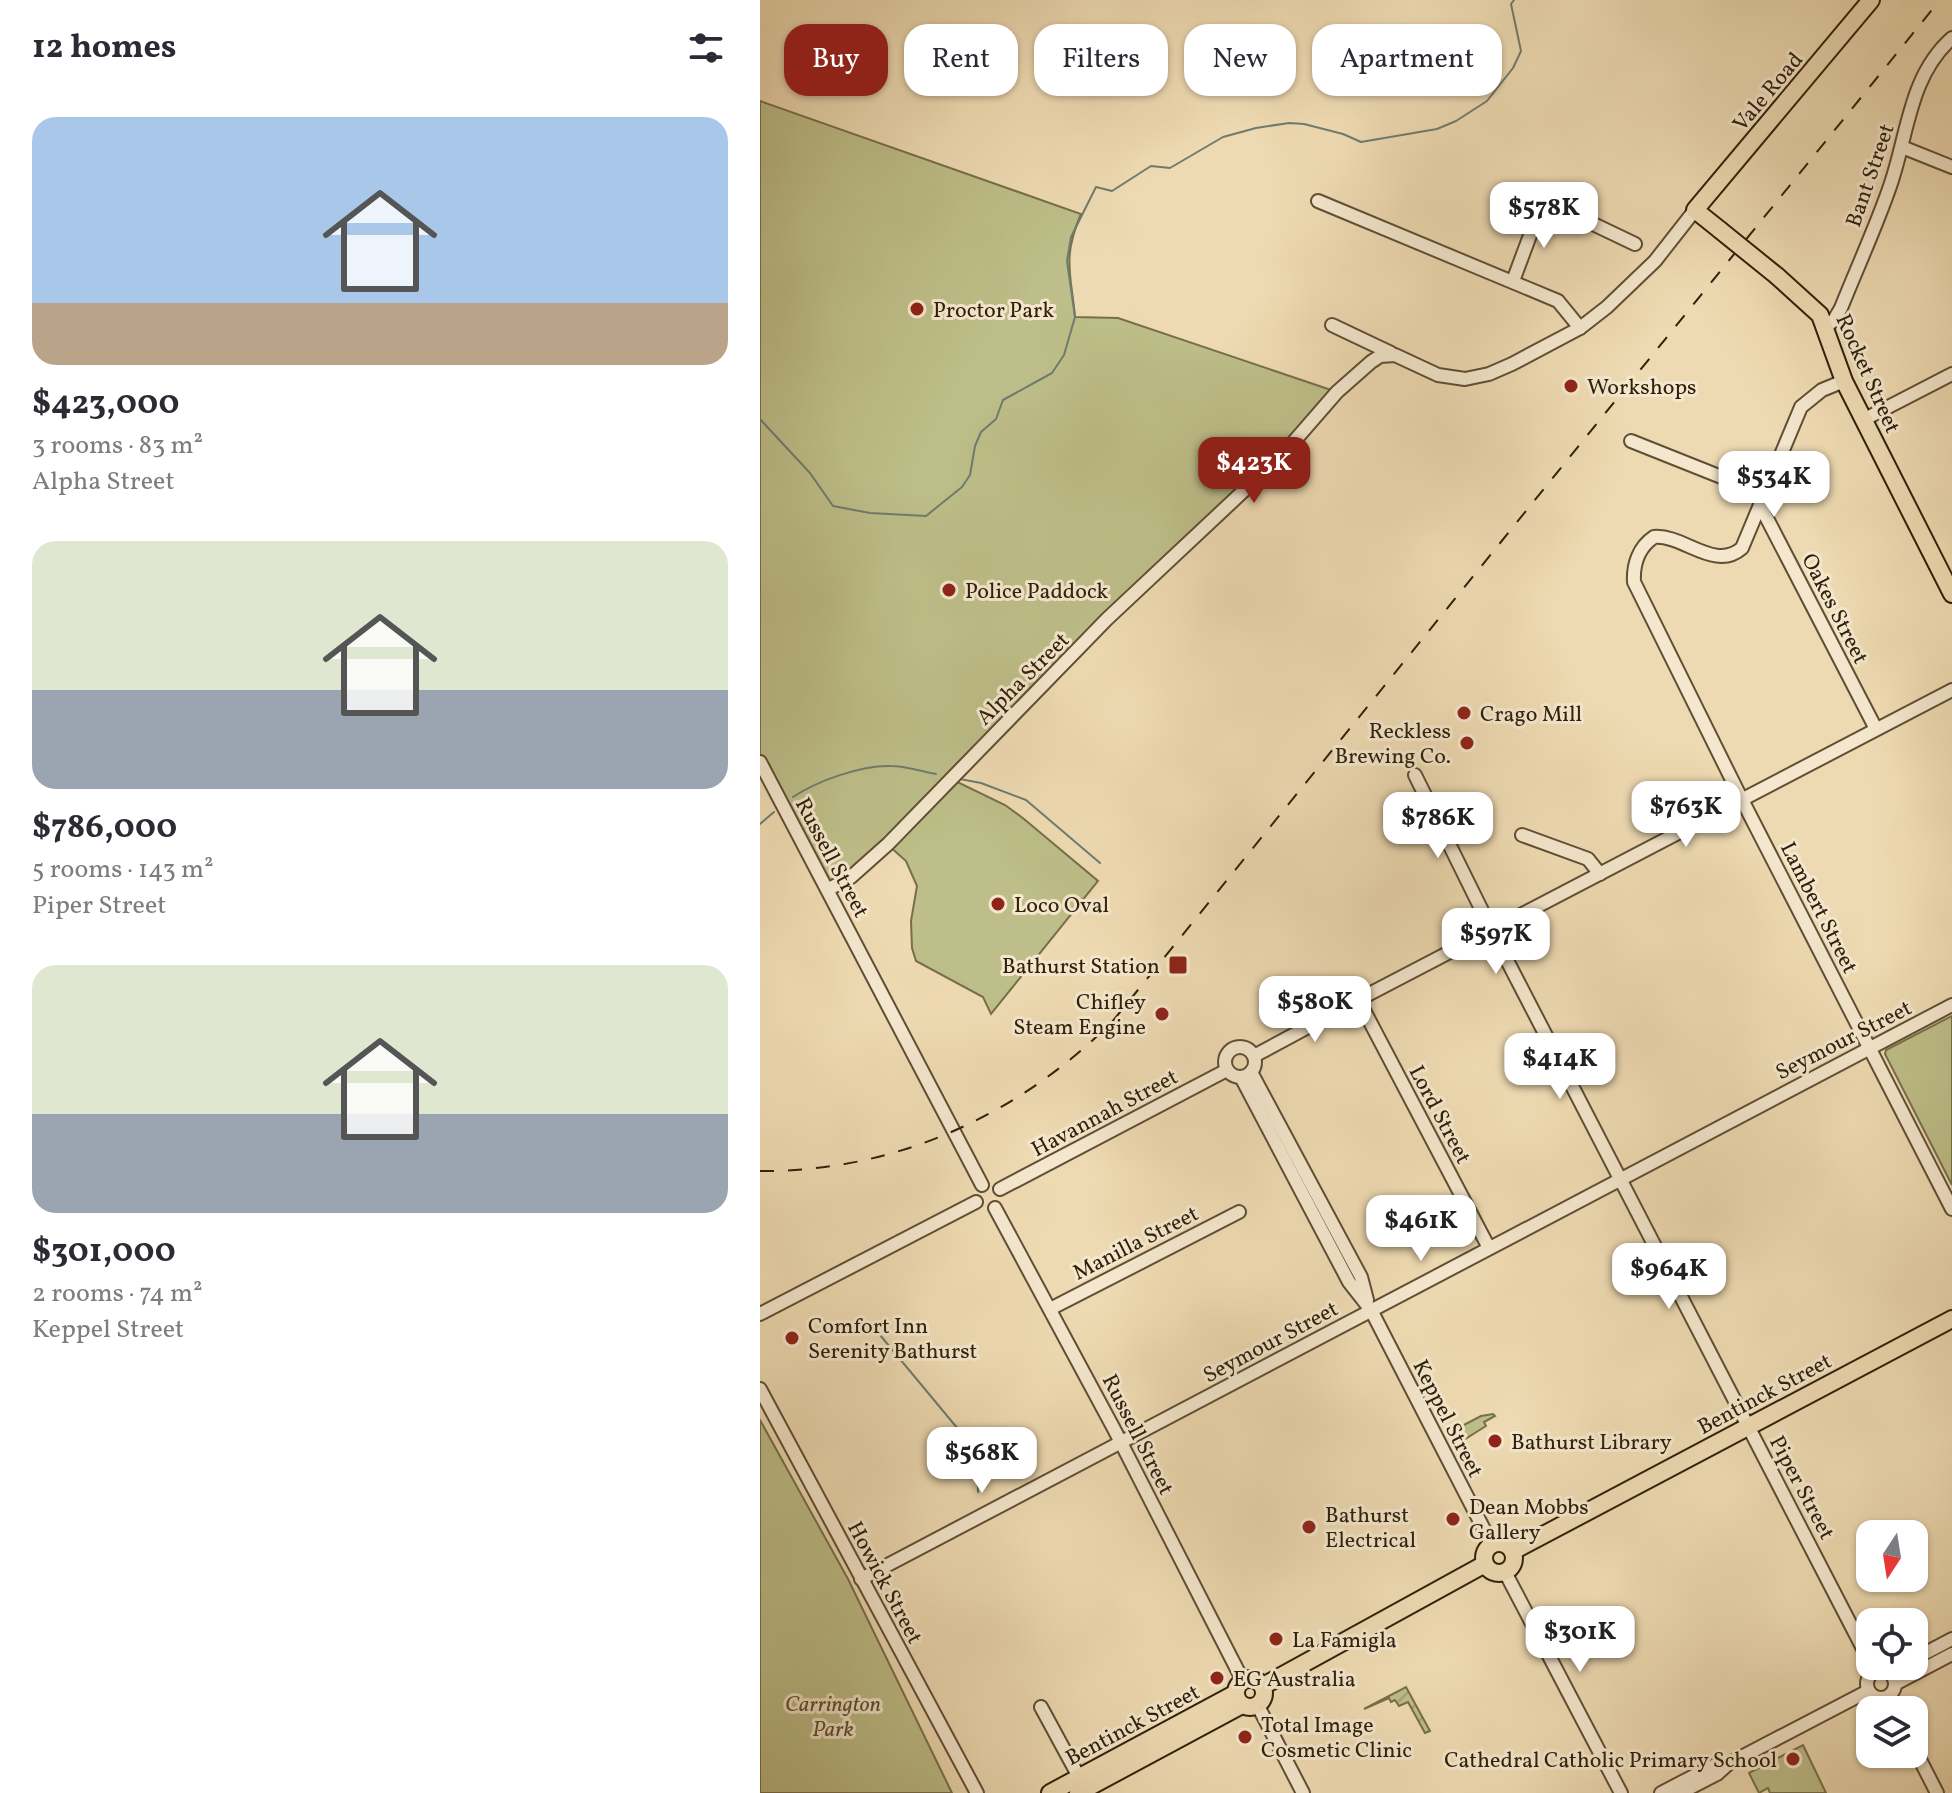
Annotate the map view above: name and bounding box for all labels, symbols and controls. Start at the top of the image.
chip: Buy [784,24,888,96]
chip: Rent [904,24,1018,96]
chip: Filters [1034,24,1168,96]
chip: New [1184,24,1296,96]
chip: Apartment [1312,24,1502,96]
text: 12 homes [32,25,176,72]
icon: filters [684,26,728,70]
street label: Vale Road [1726,46,1811,139]
street label: Bant Street [1839,120,1904,232]
icon: home [308,169,452,313]
pin: $578K [1488,182,1600,250]
text: $578K [1508,190,1580,226]
place label: Proctor Park [933,296,1054,327]
marker: Proctor Park [908,300,926,318]
street label: Rocket Street [1827,309,1907,439]
place label: Workshops [1587,373,1696,404]
marker: Workshops [1562,377,1580,395]
text: $423,000 [32,381,179,428]
text: 3 rooms · 83 m² [32,428,203,464]
pin: $423K [1198,437,1310,505]
text: $423K [1216,445,1292,481]
pin: $534K [1718,451,1830,519]
text: $534K [1737,459,1811,495]
text: Alpha Street [32,464,175,500]
street label: Oakes Street [1793,548,1875,670]
place label: Police Paddock [965,577,1108,608]
marker: Police Paddock [940,581,958,599]
icon: home [308,593,452,737]
street label: Alpha Street [970,626,1078,733]
place label: Crago Mill [1480,700,1582,731]
marker: Crago Mill [1455,704,1473,722]
place label: Reckless Brewing Co. [1334,717,1451,773]
marker: Reckless Brewing Co. [1458,734,1476,752]
pin: $763K [1630,781,1742,849]
text: $763K [1650,789,1722,825]
pin: $786K [1382,792,1494,860]
street label: Russell Street [786,793,876,924]
text: $786K [1401,800,1475,836]
text: $786,000 [32,805,177,852]
street label: Lambert Street [1771,837,1864,980]
text: 5 rooms · 143 m² [32,852,214,888]
text: Piper Street [32,888,166,924]
place label: Loco Oval [1014,891,1109,922]
marker: Loco Oval [989,895,1007,913]
pin: $597K [1440,908,1552,976]
text: $597K [1460,916,1532,952]
place label: Bathurst Station [1002,952,1160,983]
marker: Bathurst Station [1167,954,1189,976]
pin: $580K [1259,976,1371,1044]
text: $580K [1277,984,1353,1020]
place label: Chifley Steam Engine [1013,988,1146,1044]
street label: Seymour Street [1771,993,1918,1089]
marker: Chifley Steam Engine [1153,1005,1171,1023]
icon: home [308,1017,452,1161]
pin: $414K [1504,1033,1616,1101]
text: $414K [1522,1041,1598,1077]
street label: Lord Street [1400,1060,1478,1170]
street label: Havannah Street [1026,1062,1184,1166]
pin: $461K [1365,1195,1477,1263]
street label: Manilla Street [1068,1199,1205,1289]
text: $461K [1384,1203,1458,1239]
text: $301,000 [32,1229,176,1276]
pin: $964K [1613,1243,1725,1311]
text: $964K [1630,1251,1708,1287]
text: 2 rooms · 74 m² [32,1276,203,1312]
street label: Seymour Street [1198,1294,1345,1392]
text: Keppel Street [32,1312,184,1348]
place label: Comfort Inn Serenity Bathurst [808,1312,978,1368]
marker: Comfort Inn Serenity Bathurst [783,1329,801,1347]
street label: Bentinck Street [1693,1347,1838,1444]
street label: Keppel Street [1404,1355,1490,1484]
street label: Russell Street [1093,1369,1181,1501]
pin: $568K [926,1427,1038,1495]
place label: Bathurst Library [1511,1428,1672,1459]
street label: Piper Street [1760,1431,1841,1546]
marker: Bathurst Library [1486,1432,1504,1450]
text: $568K [945,1435,1019,1471]
place label: Dean Mobbs Gallery [1469,1493,1589,1549]
place label: Bathurst Electrical [1325,1501,1416,1557]
marker: Dean Mobbs Gallery [1444,1510,1462,1528]
street label: Howick Street [838,1516,929,1650]
marker: Bathurst Electrical [1300,1518,1318,1536]
north arrow [1856,1520,1928,1592]
map controls [1856,1520,1928,1768]
pin: $301K [1524,1606,1636,1674]
button: locate [1856,1608,1928,1680]
text: $301K [1544,1614,1616,1650]
place label: La Famigla [1292,1626,1397,1657]
marker: La Famigla [1267,1630,1285,1648]
place label: EG Australia [1233,1665,1356,1696]
marker: EG Australia [1208,1669,1226,1687]
street label: Bentinck Street [1061,1678,1206,1775]
park label: Carrington Park [785,1690,881,1746]
button: layers [1856,1696,1928,1768]
place label: Total Image Cosmetic Clinic [1261,1711,1412,1767]
marker: Total Image Cosmetic Clinic [1236,1728,1254,1746]
place label: Cathedral Catholic Primary School [1444,1746,1777,1777]
marker: Cathedral Catholic Primary School [1784,1750,1802,1768]

